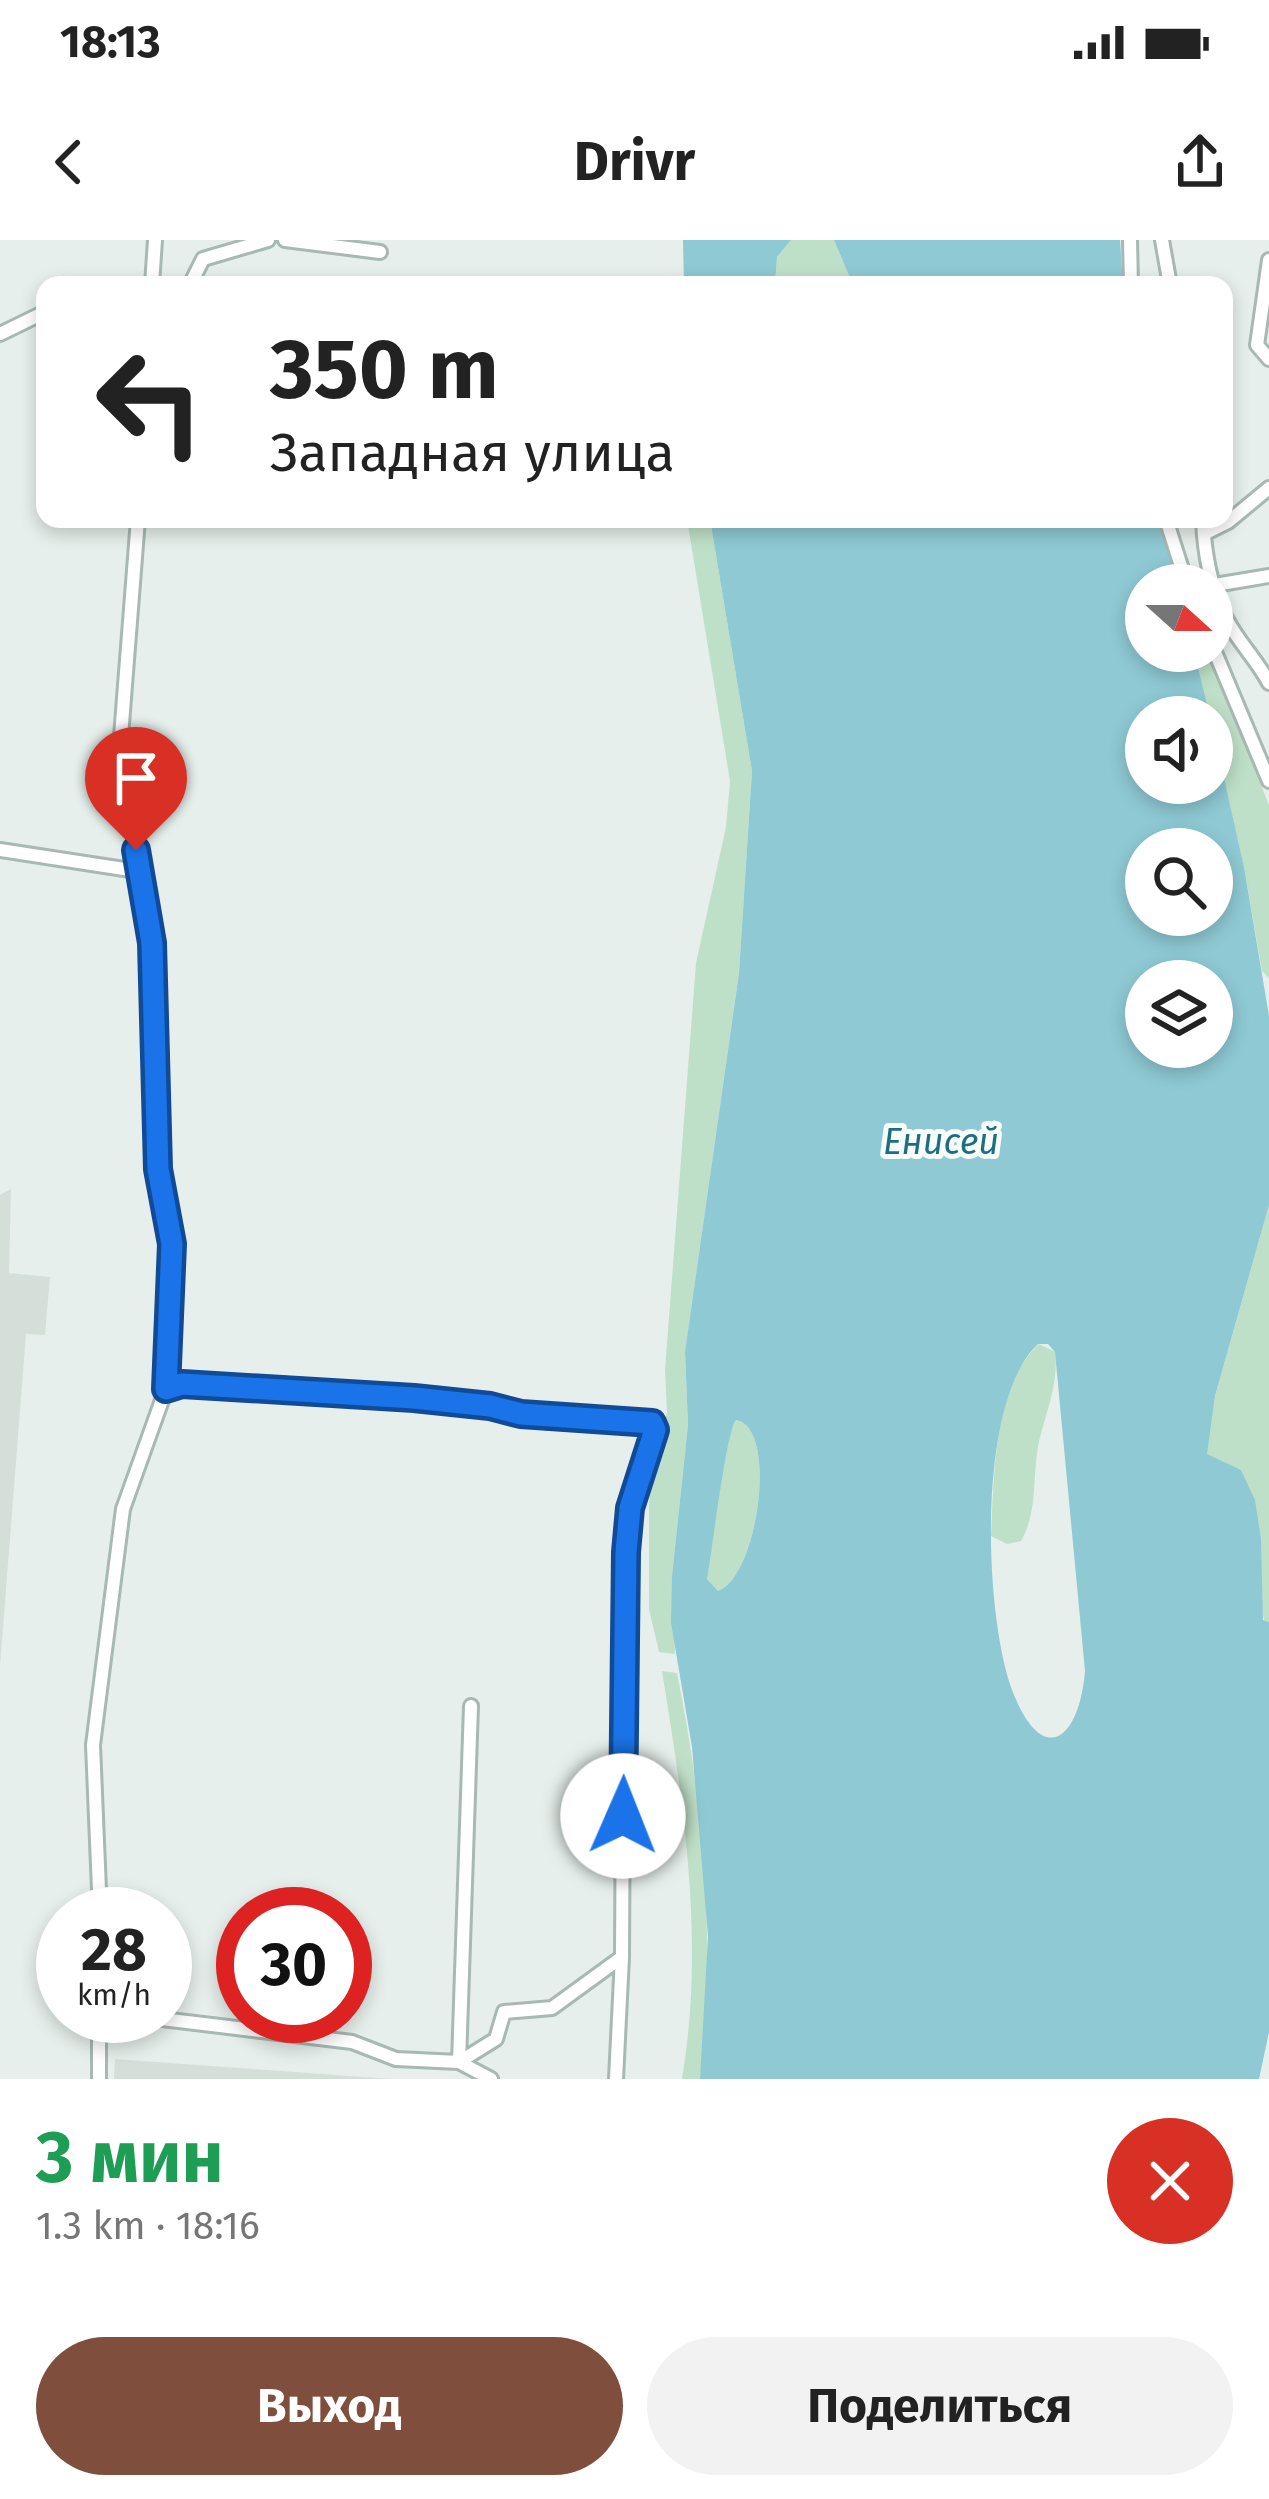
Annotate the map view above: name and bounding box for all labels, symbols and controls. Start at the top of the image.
text: 18:13 [60,15,161,69]
icon: back [36,129,102,195]
icon: share [1167,129,1233,195]
text: Drivr [574,130,695,194]
text: 350 m [270,319,499,420]
icon: left [72,324,228,480]
text: Западная улица [270,421,675,485]
north arrow [1125,564,1233,672]
map controls [1125,564,1233,1068]
button: sound [1125,696,1233,804]
pin [85,727,187,850]
icon: arrive [103,745,169,811]
button: search [1125,828,1233,936]
button: layers [1125,960,1233,1068]
water label: Енисей [883,1120,999,1164]
position arrow [560,1753,686,1879]
speed limit sign: 30 [216,1887,372,2043]
text: 28 [81,1914,147,1986]
text: km/h [77,1977,151,2013]
text: 3 мин [36,2115,224,2201]
button: close [1107,2118,1233,2244]
text: 1.3 km · 18:16 [36,2203,260,2249]
button: Выход [36,2337,623,2475]
button: Поделиться [647,2337,1233,2475]

